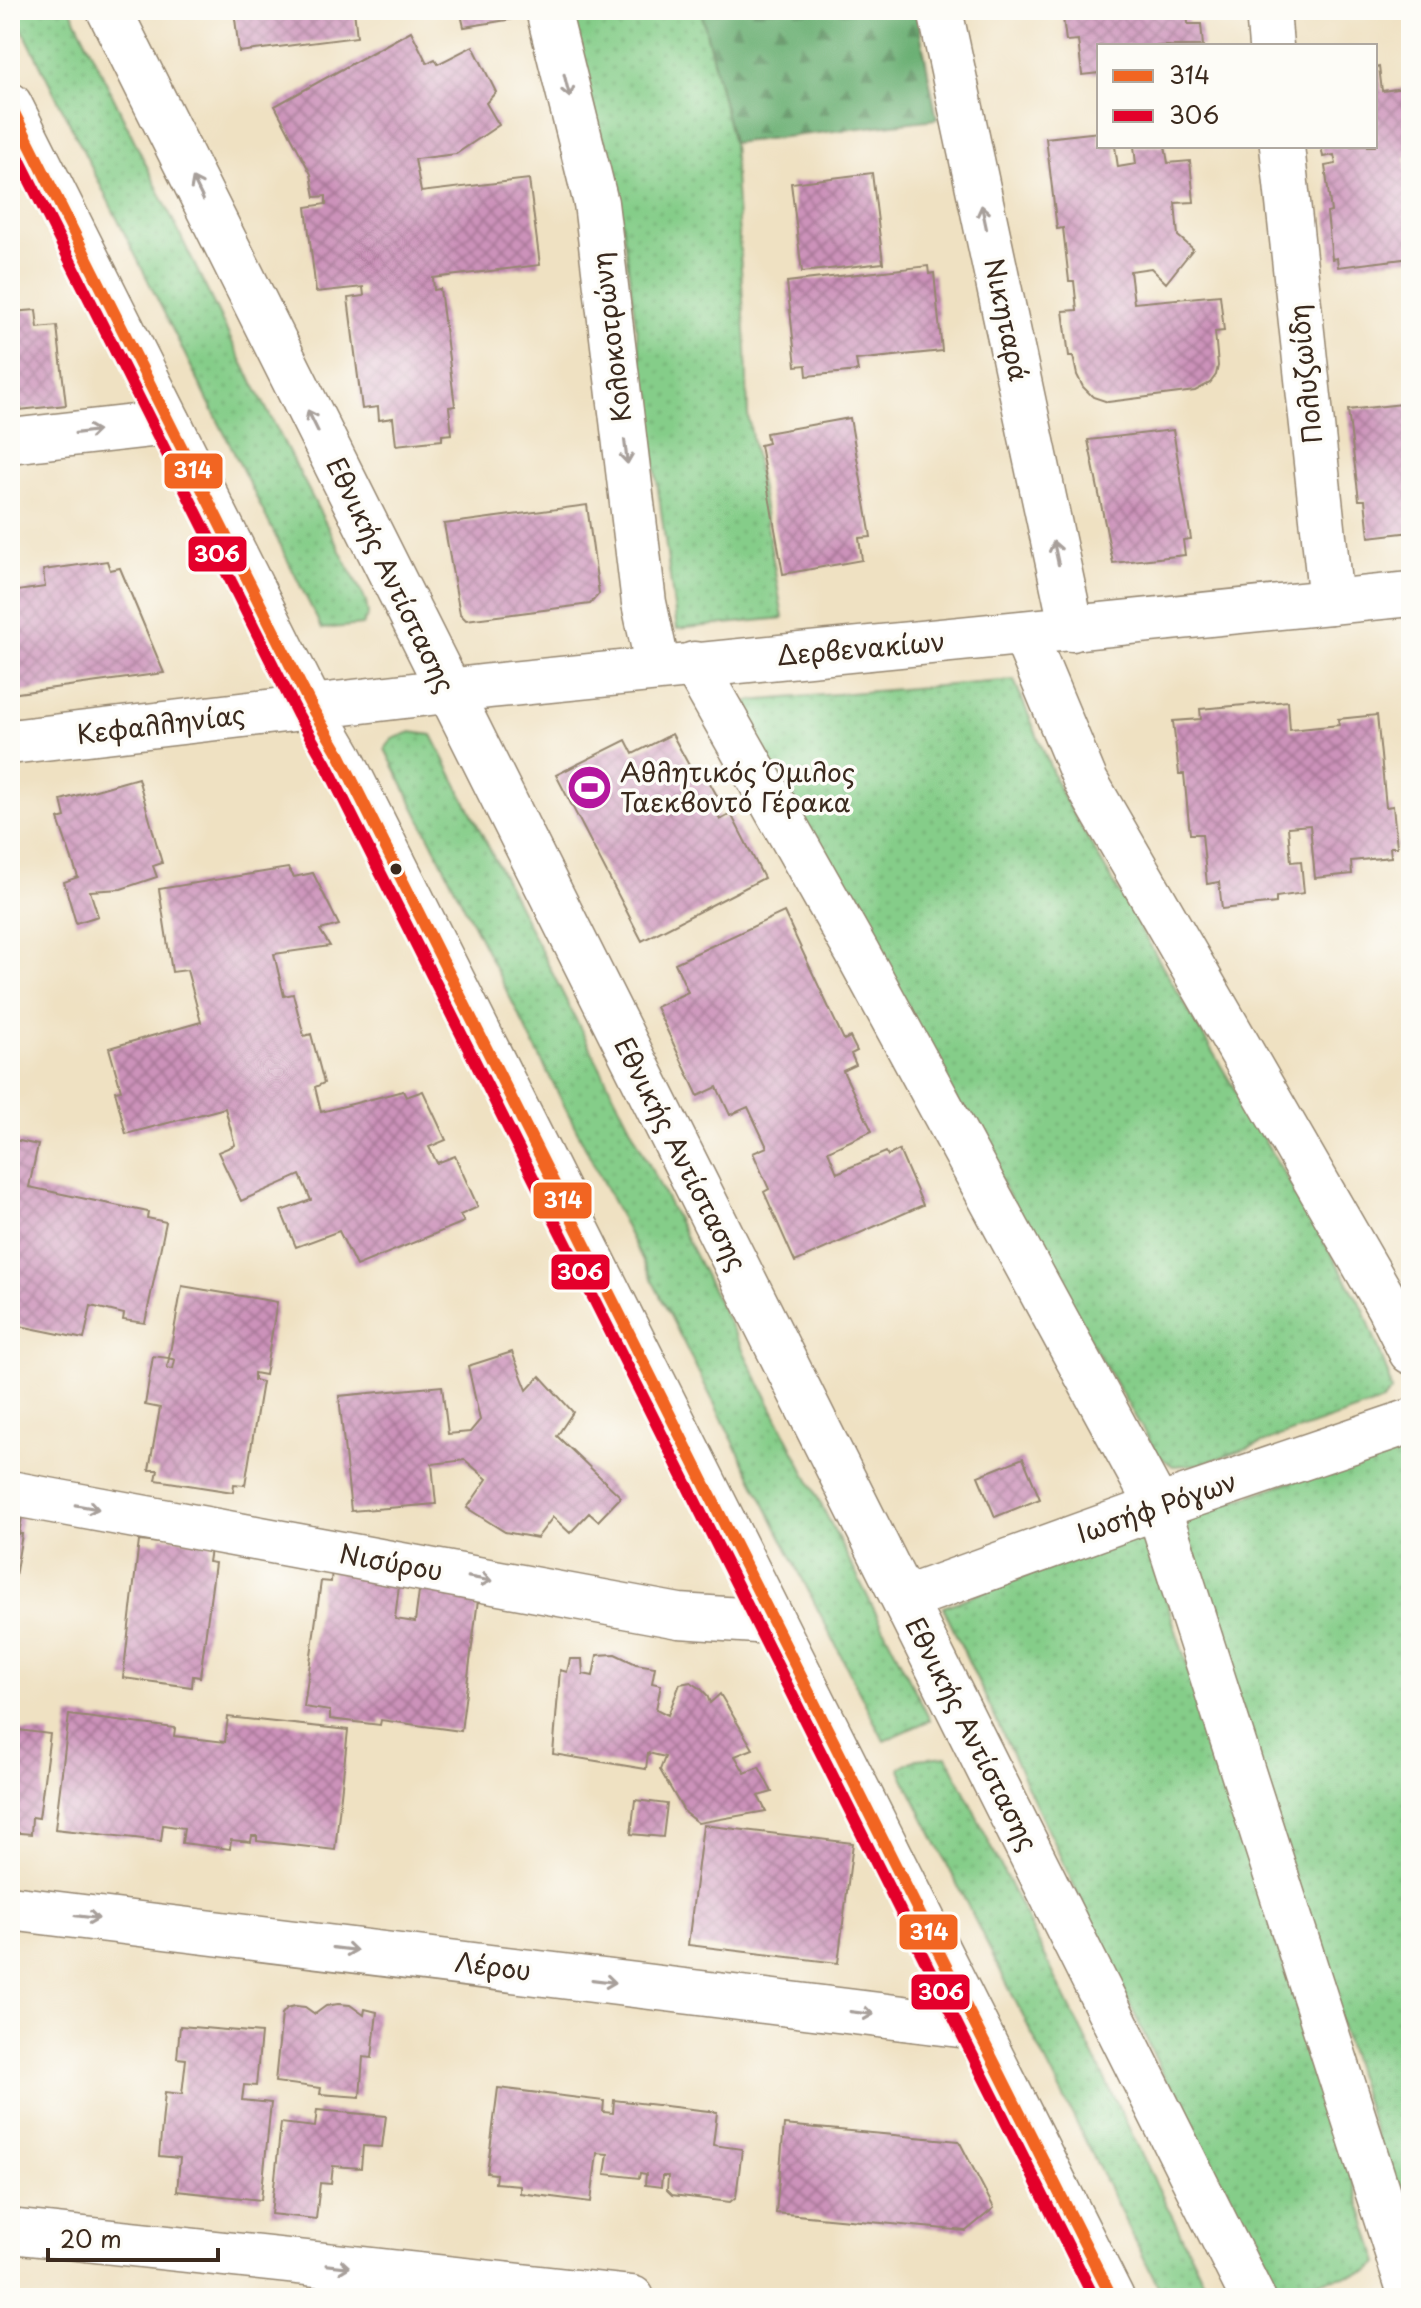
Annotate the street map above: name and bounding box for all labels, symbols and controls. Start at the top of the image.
legend [1097,44,1377,148]
text: 314 [1169,56,1210,92]
one-way arrow [560,72,575,98]
text: 306 [1169,96,1219,132]
one-way arrow [189,177,205,201]
one-way arrow [976,204,991,230]
street label: Κολοκοτρώνη [581,250,640,424]
street label: Νικηταρά [975,255,1040,385]
street label: Πολυζωίδη [1278,303,1331,446]
one-way arrow [305,410,321,434]
one-way arrow [74,425,100,440]
one-way arrow [618,439,633,465]
street label: Εθνικής Αντίστασης [317,450,465,699]
line badge: 314 [163,452,224,490]
text: 314 [174,452,212,485]
line badge: 306 [187,535,248,573]
text: 306 [194,536,240,569]
one-way arrow [1048,541,1063,566]
street label: Δερβενακίων [775,621,947,674]
street label: Κεφαλληνίας [74,694,247,753]
place label: Αθλητικός Όμιλος Ταεκβοντό Γέρακα [620,752,855,821]
sports icon: Αθλητικός Όμιλος Ταεκβοντό Γέρακα [565,764,613,812]
unlabelled marker [388,861,404,877]
street label: Εθνικής Αντίστασης [605,1030,757,1277]
line badge: 314 [532,1181,593,1220]
text: 314 [544,1182,582,1215]
line badge: 306 [550,1253,611,1291]
text: 306 [557,1254,603,1287]
street label: Ιωσήφ Ρόγων [1071,1461,1242,1552]
one-way arrow [74,1501,99,1516]
street label: Νισύρου [337,1533,446,1590]
one-way arrow [467,1573,492,1588]
street label: Εθνικής Αντίστασης [896,1610,1048,1857]
one-way arrow [74,1910,100,1925]
line badge: 314 [898,1913,959,1951]
text: 314 [910,1914,948,1947]
one-way arrow [332,1942,358,1957]
street label: Λέρου [453,1942,533,1990]
line badge: 306 [910,1973,971,2011]
one-way arrow [590,1974,616,1989]
text: 306 [918,1974,964,2007]
one-way arrow [848,2006,874,2021]
scale bar [48,2212,218,2262]
text: 20 m [60,2220,122,2256]
one-way arrow [324,2259,351,2274]

